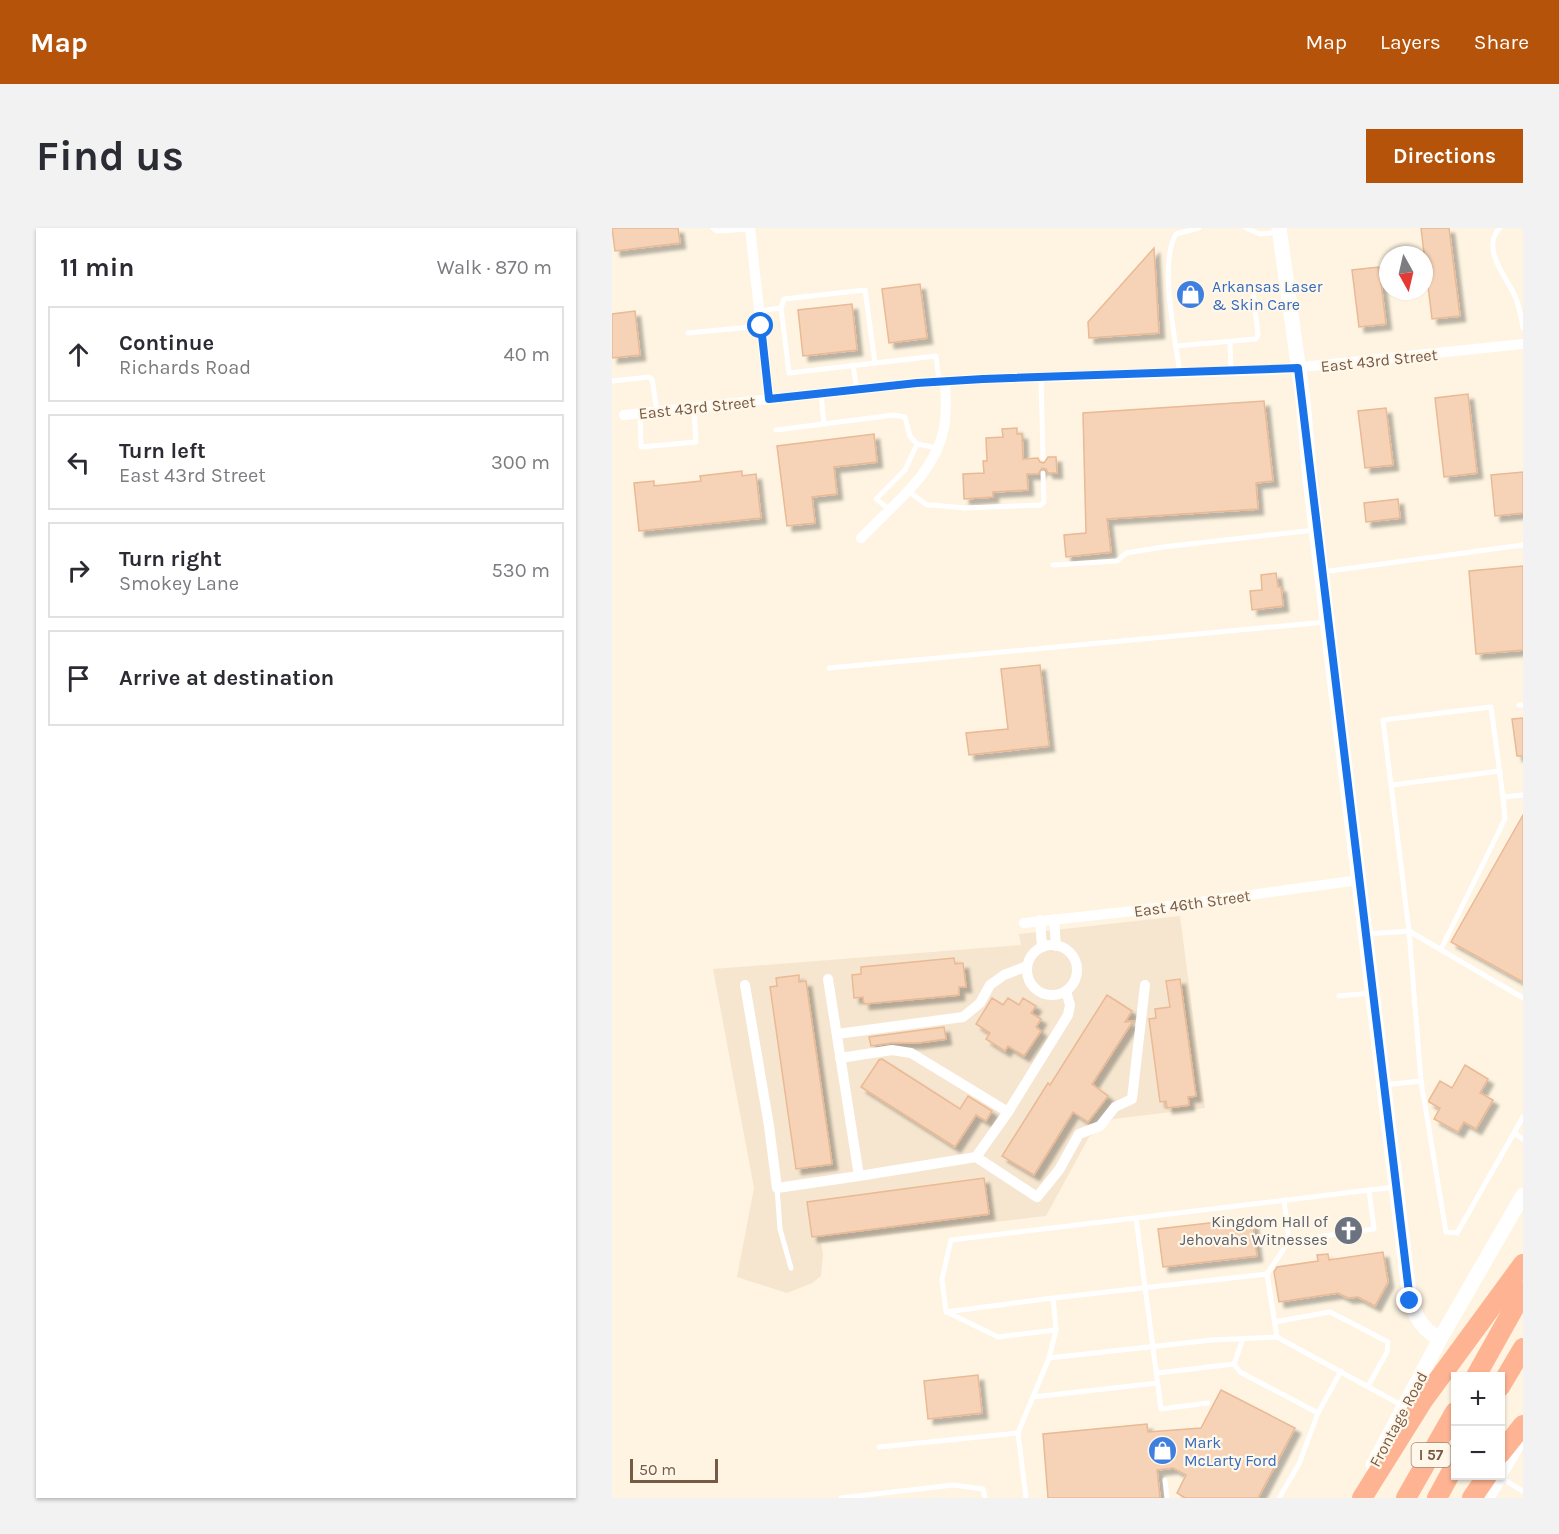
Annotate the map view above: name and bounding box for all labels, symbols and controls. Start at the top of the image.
text: Map [30,26,88,59]
text: Map [1305,30,1347,54]
text: Layers [1380,30,1441,54]
text: Share [1474,30,1529,54]
button: Directions [1366,129,1523,183]
text: Find us [36,131,184,181]
north arrow [1379,246,1433,300]
text: 11 min [60,252,135,283]
text: Walk · 870 m [437,256,552,279]
place label: Arkansas Laser & Skin Care [1212,277,1323,314]
shop icon: Arkansas Laser & Skin Care [1175,279,1207,311]
route start [747,312,773,338]
text: Continue [119,330,214,356]
icon: ahead [62,338,95,371]
text: 40 m [504,343,550,366]
street label: East 43rd Street [1320,345,1438,376]
text: Richards Road [119,356,251,379]
street label: East 43rd Street [638,392,756,423]
text: Turn left [119,438,206,464]
icon: left [62,446,95,479]
text: 300 m [491,451,550,474]
text: East 43rd Street [119,464,266,487]
text: Turn right [119,546,222,572]
icon: right [62,554,95,587]
text: 530 m [492,559,550,582]
text: Smokey Lane [119,572,239,595]
icon: arrive [62,662,95,695]
text: Arrive at destination [119,665,334,691]
street label: East 46th Street [1133,886,1252,921]
place label: Kingdom Hall of Jehovahs Witnesses [1180,1212,1329,1249]
church icon: Kingdom Hall of Jehovahs Witnesses [1333,1214,1365,1246]
route end [1396,1287,1422,1313]
street label: Frontage Road [1365,1368,1432,1470]
map controls [1451,1372,1505,1480]
button: + [1451,1372,1505,1426]
button: − [1451,1426,1505,1480]
place label: Mark McLarty Ford [1184,1433,1277,1470]
shop icon: Mark McLarty Ford [1147,1435,1179,1467]
road number: I 57 [1412,1443,1450,1467]
scale bar [630,1456,718,1484]
text: 50 m [639,1460,676,1479]

